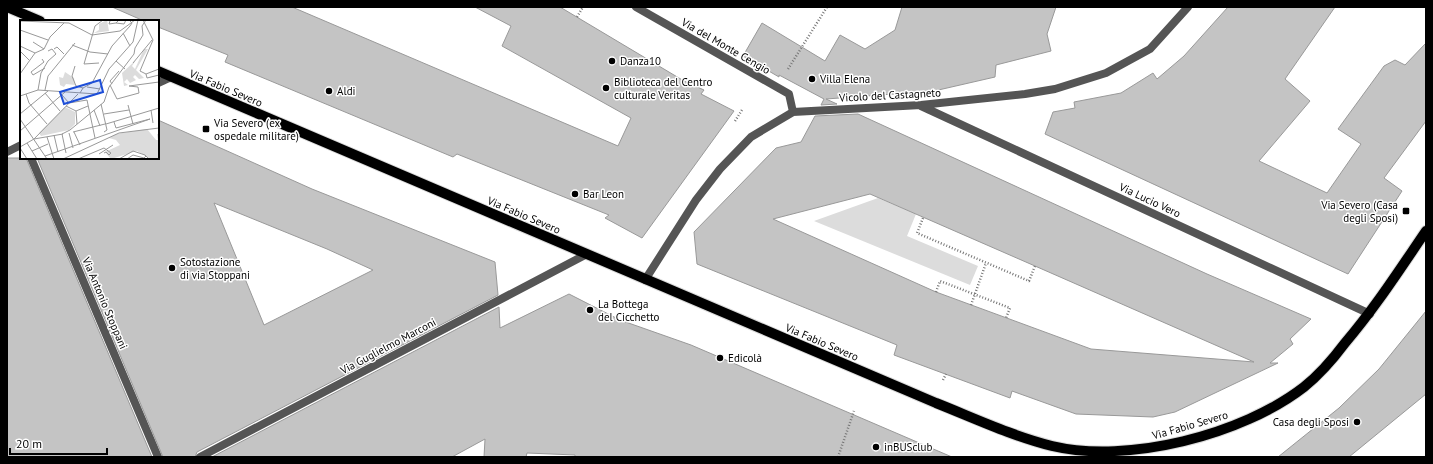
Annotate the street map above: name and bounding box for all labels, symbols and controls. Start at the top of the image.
street label: Via del Monte Cengio [678,14,773,77]
inset map [20,20,159,159]
place label: Danza10 [620,54,661,68]
marker: Danza10 [607,56,617,66]
street label: Via Fabio Severo [186,66,265,110]
place label: Villa Elena [819,72,870,86]
marker: Villa Elena [807,74,817,84]
place label: Biblioteca del Centro culturale Veritas [614,75,712,102]
marker: Biblioteca del Centro culturale Veritas [601,83,611,93]
place label: Aldi [337,84,356,98]
street label: Vicolo del Castagneto [838,85,941,105]
marker: Aldi [324,86,334,96]
place label: Via Severo (ex ospedale militare) [213,116,299,143]
marker: Via Severo (ex ospedale militare) [201,124,211,134]
street label: Via Lucio Vero [1116,179,1183,220]
place label: Bar Leon [583,187,624,201]
marker: Bar Leon [570,189,580,199]
street label: Via Fabio Severo [484,193,563,237]
place label: Via Severo (Casa degli Sposi) [1320,198,1398,225]
marker: Via Severo (Casa degli Sposi) [1401,206,1411,216]
street label: Via Antonio Stoppani [79,254,131,351]
place label: Sotostazione di via Stoppani [180,255,250,282]
marker: Sotostazione di via Stoppani [167,263,177,273]
place label: La Bottega del Cicchetto [598,297,659,324]
marker: La Bottega del Cicchetto [585,305,595,315]
street label: Via Guglielmo Marconi [337,315,438,378]
street label: Via Fabio Severo [782,320,861,364]
place label: Edicolà [728,351,762,365]
marker: Edicolà [715,353,725,363]
street label: Via Fabio Severo [1150,407,1230,443]
place label: Casa degli Sposi [1273,415,1349,429]
marker: Casa degli Sposi [1352,417,1362,427]
scale bar [10,430,107,456]
text: 20 m [16,436,42,451]
place label: inBUSclub [884,440,933,454]
marker: inBUSclub [871,442,881,452]

